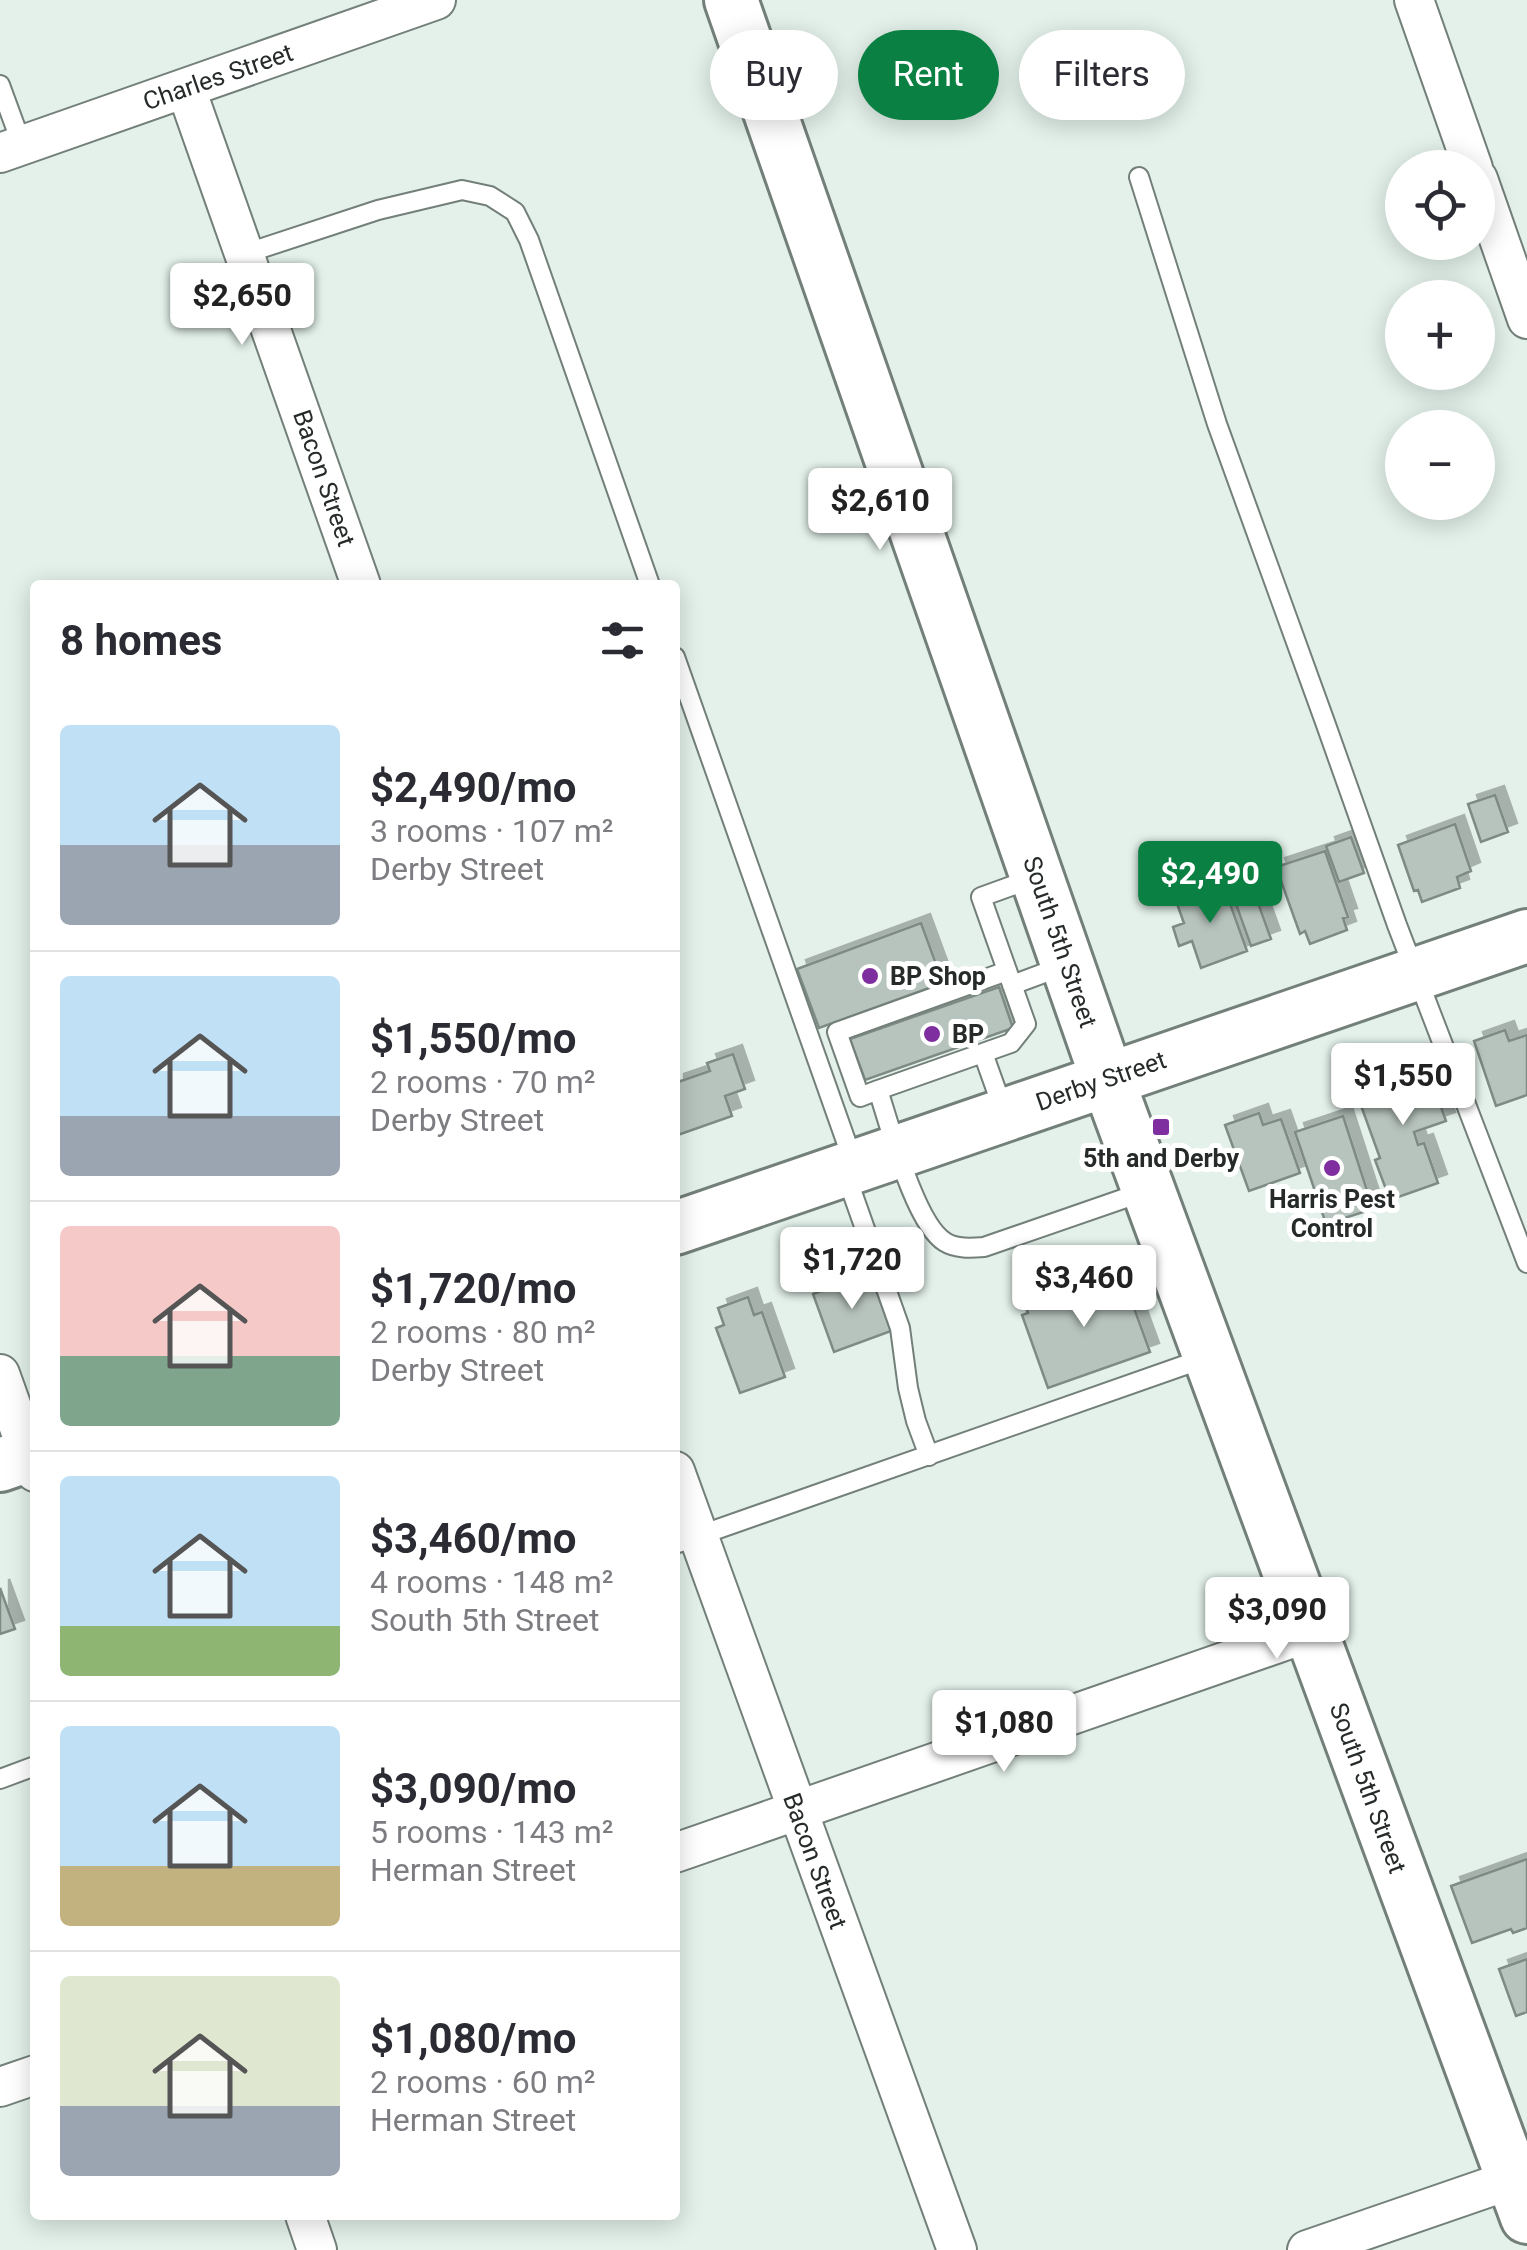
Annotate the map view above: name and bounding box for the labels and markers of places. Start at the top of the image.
pin: $2,650 [161,263,323,348]
pin: $2,610 [799,468,961,553]
pin: $2,490 [1129,841,1291,926]
place label: BP Shop [890,962,986,991]
marker: BP Shop [859,965,881,987]
place label: BP [952,1020,984,1049]
marker: BP [921,1023,943,1045]
pin: $1,550 [1322,1043,1484,1128]
marker: 5th and Derby [1150,1116,1172,1138]
place label: 5th and Derby [1083,1144,1239,1173]
marker: Harris Pest Control [1321,1157,1343,1179]
place label: Harris Pest Control [1269,1185,1395,1243]
pin: $1,720 [771,1227,933,1312]
pin: $3,460 [1003,1245,1165,1330]
pin: $3,090 [1196,1577,1358,1662]
pin: $1,080 [923,1690,1085,1775]

